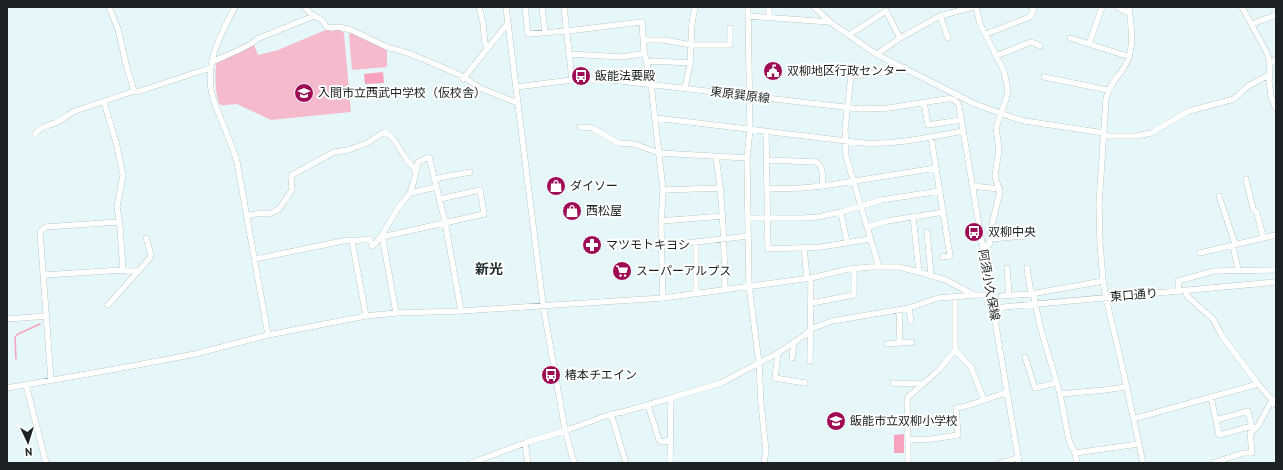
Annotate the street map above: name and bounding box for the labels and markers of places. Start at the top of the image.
public building icon: 双柳地区行政センター [762,60,784,82]
place label: 双柳地区行政センター [787,63,907,78]
bus stop icon: 飯能法要殿 [570,65,592,87]
place label: 飯能法要殿 [595,68,655,83]
school or university icon: 入間市立西武中学校（仮校舎） [293,82,315,104]
place label: 入間市立西武中学校（仮校舎） [318,85,486,100]
shop icon: ダイソー [545,175,567,197]
place label: ダイソー [570,178,618,193]
shop icon: 西松屋 [561,200,583,222]
place label: 西松屋 [586,203,622,218]
bus stop icon: 双柳中央 [963,221,985,243]
place label: 双柳中央 [988,224,1036,239]
pharmacy icon: マツモトキヨシ [581,234,603,256]
place label: マツモトキヨシ [606,237,690,252]
supermarket icon: スーパーアルプス [611,260,633,282]
place label: スーパーアルプス [636,263,731,278]
bus stop icon: 椿本チエイン [540,364,562,386]
place label: 椿本チエイン [565,367,637,382]
school or university icon: 飯能市立双柳小学校 [825,410,847,432]
place label: 飯能市立双柳小学校 [850,413,958,428]

